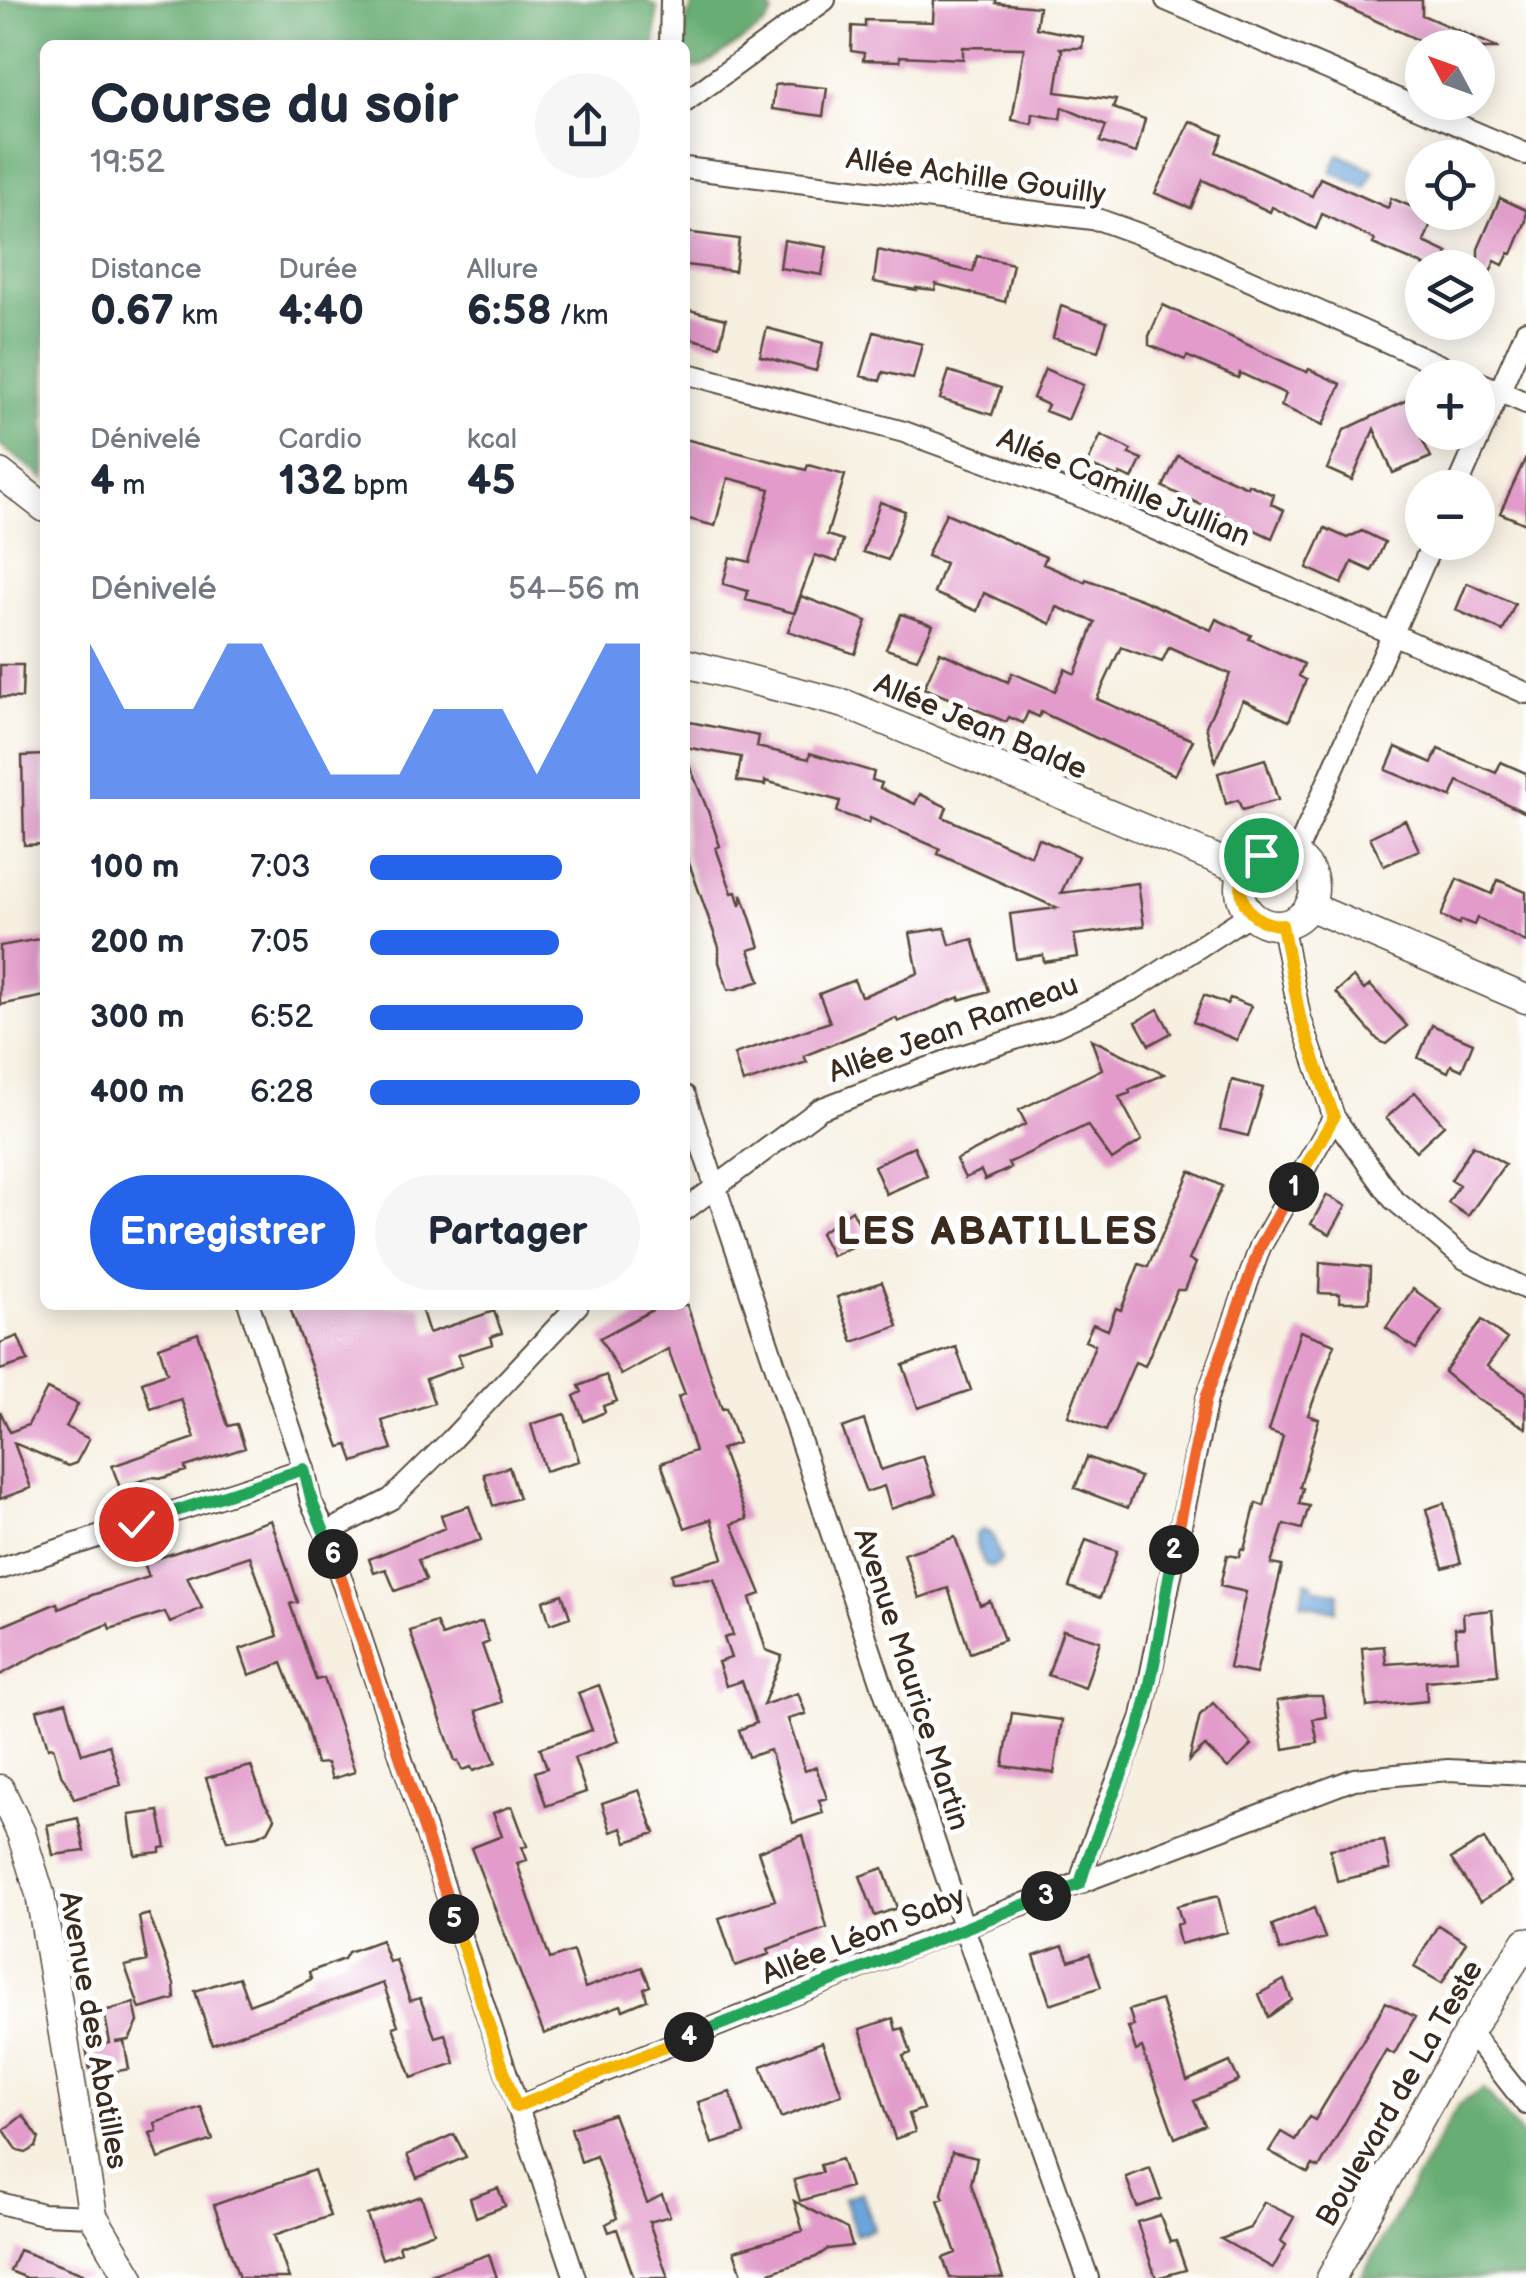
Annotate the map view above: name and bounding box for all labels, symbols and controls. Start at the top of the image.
north arrow [1405,30,1495,120]
map controls [1405,30,1495,560]
text: Course du soir [90,72,458,139]
button: share [535,73,640,178]
button: locate [1405,140,1495,230]
street label: Allée Achille Gouilly [844,141,1108,213]
text: 19:52 [90,143,165,182]
button: layers [1405,250,1495,340]
text: Distance [90,253,202,286]
text: Durée [278,253,357,286]
text: Allure [467,253,538,286]
text: 0.67 [90,286,174,337]
text: 4:40 [278,286,364,337]
text: 6:58 [467,286,552,337]
text: km [174,299,218,332]
text: /km [552,299,609,332]
button: + [1405,360,1495,450]
street label: Allée Camille Jullian [992,421,1255,555]
text: Dénivelé [90,423,201,456]
text: Cardio [278,423,362,456]
text: kcal [467,423,517,456]
text: 4 [90,456,115,507]
text: 132 [278,456,346,507]
text: 45 [467,456,516,507]
text: m [115,469,145,502]
text: bpm [346,469,408,502]
button: − [1405,470,1495,560]
text: Dénivelé [90,570,217,609]
text: 54–56 m [508,570,640,609]
street label: Allée Jean Balde [869,666,1092,788]
pin [1219,813,1304,898]
icon: arrive [1234,828,1289,883]
text: 100 m [90,848,179,887]
text: 7:03 [250,848,311,887]
text: 200 m [90,923,184,962]
text: 7:05 [250,923,309,962]
street label: Allée Jean Rameau [823,967,1083,1091]
text: 300 m [90,998,185,1037]
text: 6:52 [250,998,313,1037]
text: 400 m [90,1073,185,1112]
text: 6:28 [250,1073,314,1112]
pin: 1 [1269,1162,1319,1212]
text: 1 [1288,1170,1300,1203]
button: Enregistrer [90,1175,355,1290]
button: Partager [375,1175,640,1290]
district label: LES ABATILLES [837,1208,1159,1256]
pin [94,1482,179,1567]
icon: check [109,1497,164,1552]
street label: Avenue Maurice Martin [845,1524,977,1835]
pin: 2 [1149,1525,1199,1575]
pin: 6 [308,1529,358,1579]
text: 2 [1166,1533,1182,1566]
text: 6 [325,1537,341,1570]
pin: 3 [1021,1871,1071,1921]
street label: Allée Léon Saby [756,1879,971,1993]
text: 3 [1038,1879,1054,1912]
street label: Avenue des Abatilles [51,1889,135,2172]
pin: 5 [429,1894,479,1944]
text: 5 [446,1902,462,1935]
street label: Boulevard de La Teste [1309,1954,1491,2233]
pin: 4 [664,2012,714,2062]
text: 4 [681,2020,697,2053]

